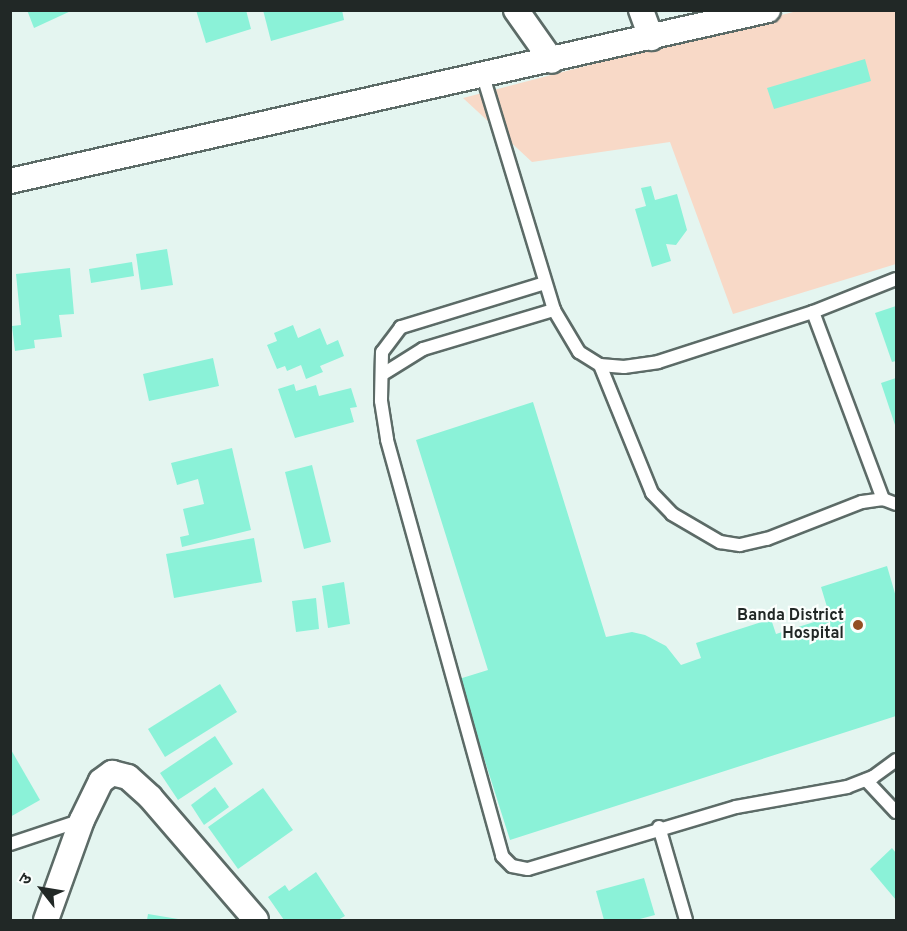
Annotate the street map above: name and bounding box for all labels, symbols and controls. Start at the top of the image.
place label: Banda District Hospital [737,606,844,644]
marker: Banda District Hospital [849,616,867,634]
north arrow [12,859,72,919]
text: उ [16,871,38,889]

